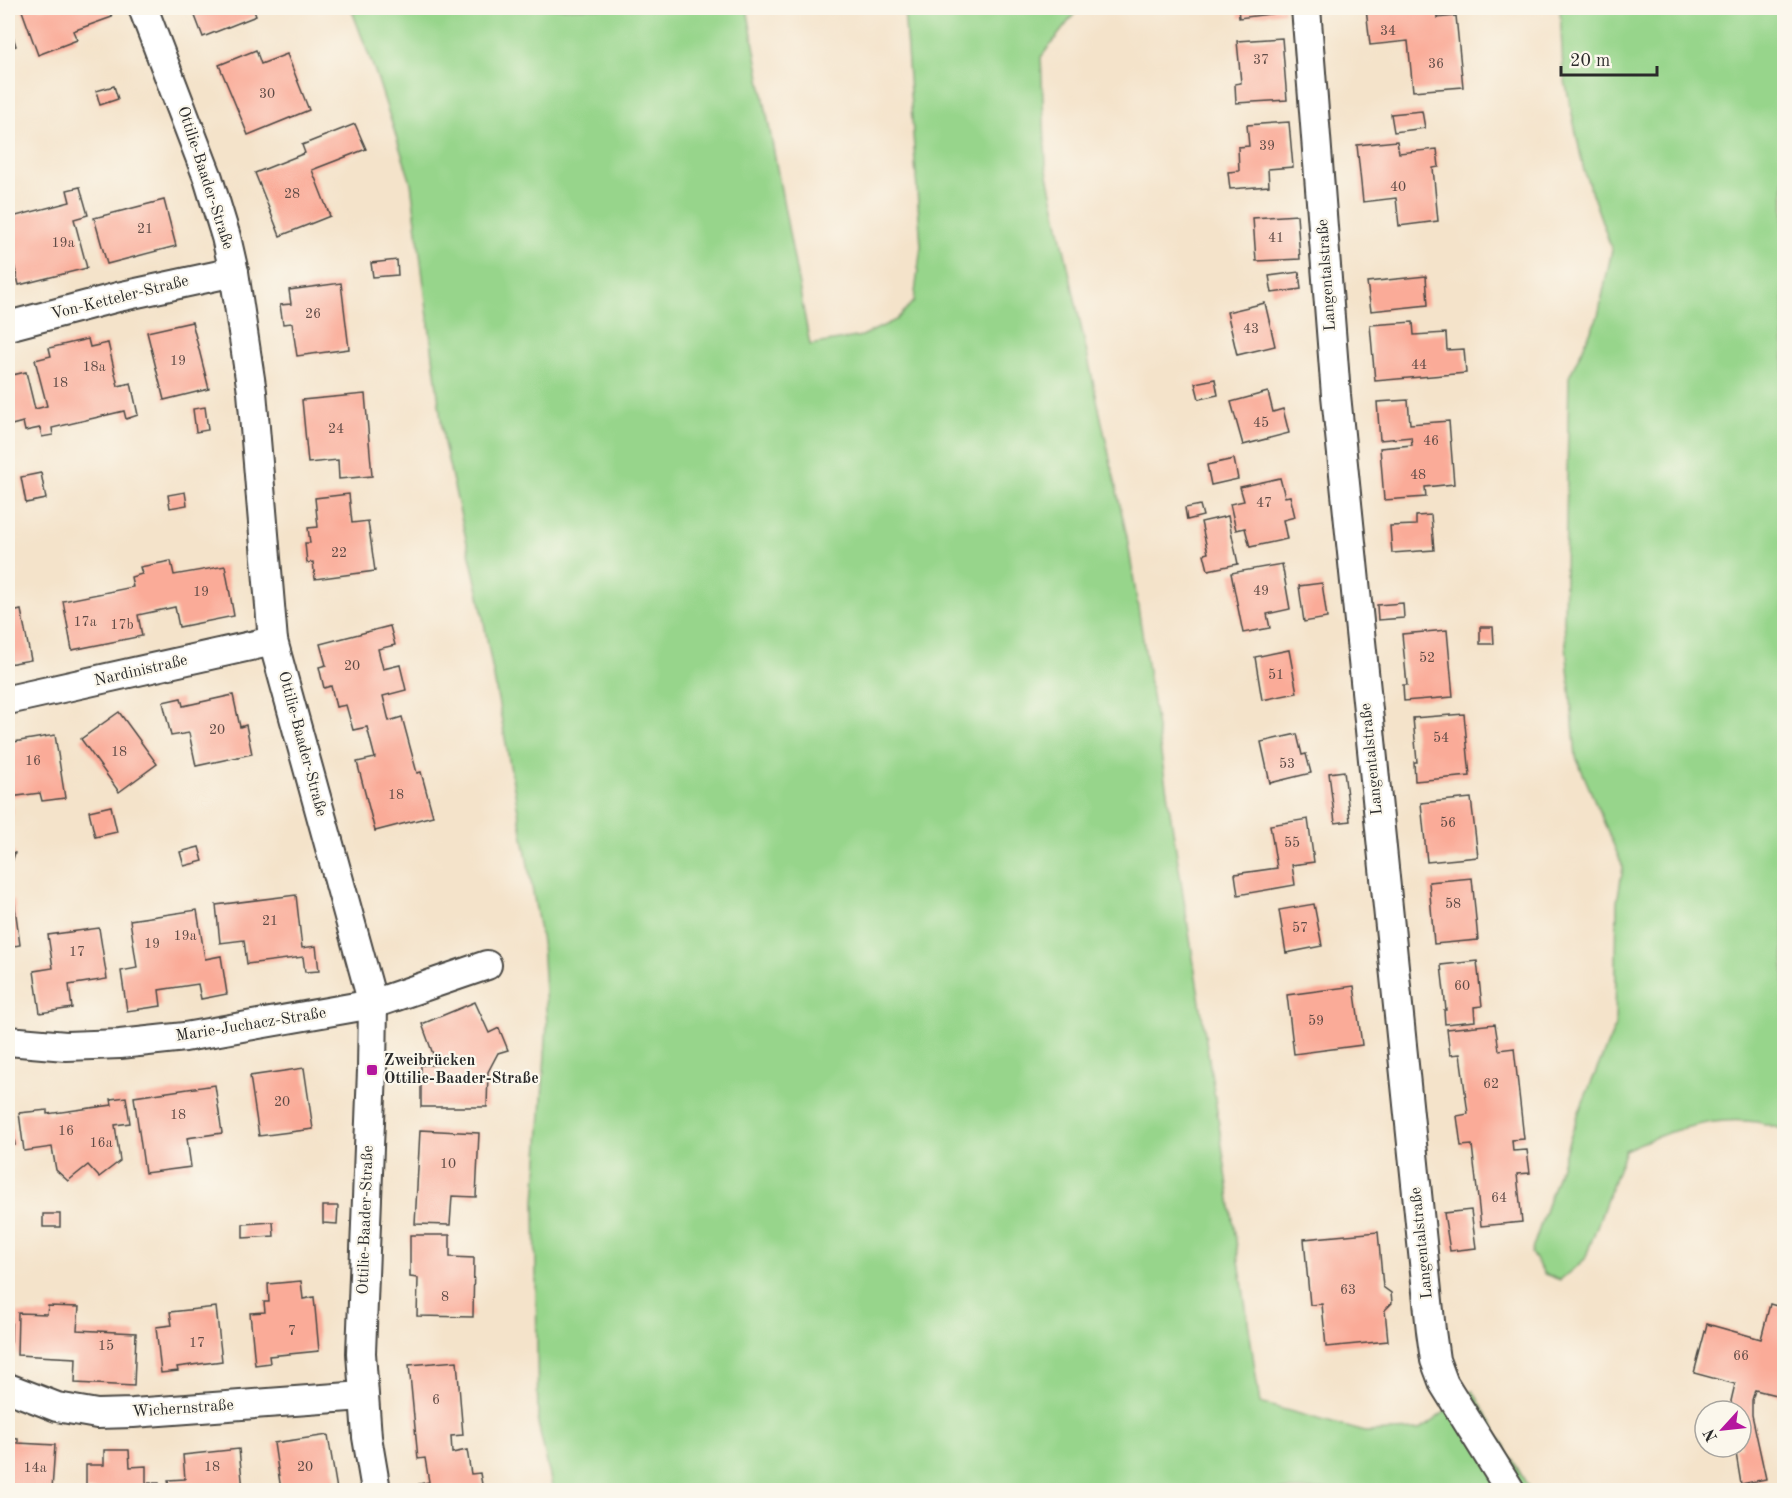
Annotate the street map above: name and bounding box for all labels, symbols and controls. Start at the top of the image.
house number: 34 [1380,24,1396,38]
scale bar [1561,39,1657,77]
text: 20 m [1570,52,1610,70]
house number: 37 [1253,53,1269,67]
house number: 36 [1428,57,1444,71]
house number: 30 [259,87,275,101]
street label: Ottilie-Baader-Straße [174,104,236,252]
house number: 39 [1259,139,1275,153]
house number: 40 [1390,180,1406,194]
house number: 28 [284,187,300,201]
street label: Langentalstraße [1315,218,1339,332]
house number: 21 [137,222,153,236]
house number: 41 [1268,231,1284,245]
house number: 19a [51,236,75,250]
street label: Von-Ketteler-Straße [50,273,190,323]
house number: 26 [305,307,321,321]
house number: 43 [1243,322,1259,336]
house number: 19 [170,354,186,368]
house number: 44 [1411,358,1427,372]
house number: 18a [82,360,106,374]
house number: 18 [52,376,68,390]
house number: 45 [1253,416,1269,430]
house number: 24 [328,422,344,436]
house number: 46 [1423,434,1439,448]
house number: 48 [1410,468,1426,482]
house number: 47 [1256,496,1272,510]
house number: 22 [331,546,347,560]
house number: 49 [1253,584,1269,598]
house number: 19 [193,585,209,599]
house number: 17a [73,615,97,629]
house number: 17b [110,618,134,632]
house number: 52 [1419,651,1435,665]
street label: Nardinistraße [93,652,189,690]
house number: 20 [344,659,360,673]
house number: 51 [1268,668,1284,682]
street label: Ottilie-Baader-Straße [275,670,329,818]
street label: Langentalstraße [1358,702,1386,816]
house number: 20 [209,723,225,737]
house number: 54 [1433,731,1449,745]
house number: 18 [111,745,127,759]
house number: 16 [25,754,41,768]
house number: 53 [1279,757,1295,771]
house number: 18 [388,788,404,802]
house number: 56 [1440,816,1456,830]
house number: 55 [1284,836,1300,850]
house number: 58 [1445,897,1461,911]
house number: 21 [262,914,278,928]
house number: 57 [1292,921,1308,935]
house number: 19a [173,929,197,943]
house number: 19 [144,937,160,951]
house number: 17 [69,945,85,959]
house number: 60 [1454,979,1470,993]
street label: Marie-Juchacz-Straße [175,1005,327,1045]
house number: 59 [1308,1014,1324,1028]
place label: Zweibrücken Ottilie-Baader-Straße [384,1053,539,1087]
marker: Zweibrücken Ottilie-Baader-Straße [365,1063,379,1077]
house number: 62 [1483,1077,1499,1091]
house number: 20 [274,1095,290,1109]
house number: 18 [170,1108,186,1122]
house number: 16 [58,1124,74,1138]
house number: 16a [89,1136,113,1150]
street label: Ottilie-Baader-Straße [355,1145,377,1295]
house number: 10 [440,1157,456,1171]
street label: Langentalstraße [1408,1186,1436,1300]
house number: 64 [1491,1191,1507,1205]
house number: 63 [1340,1283,1356,1297]
house number: 8 [441,1290,449,1304]
house number: 7 [288,1324,296,1338]
house number: 17 [189,1336,205,1350]
house number: 15 [98,1339,114,1353]
house number: 66 [1733,1349,1749,1363]
house number: 6 [432,1393,440,1407]
street label: Wichernstraße [132,1397,234,1421]
north arrow [1693,1399,1753,1459]
text: N [1701,1425,1721,1444]
house number: 18 [204,1460,220,1474]
house number: 20 [297,1460,313,1474]
house number: 14a [23,1461,47,1475]

